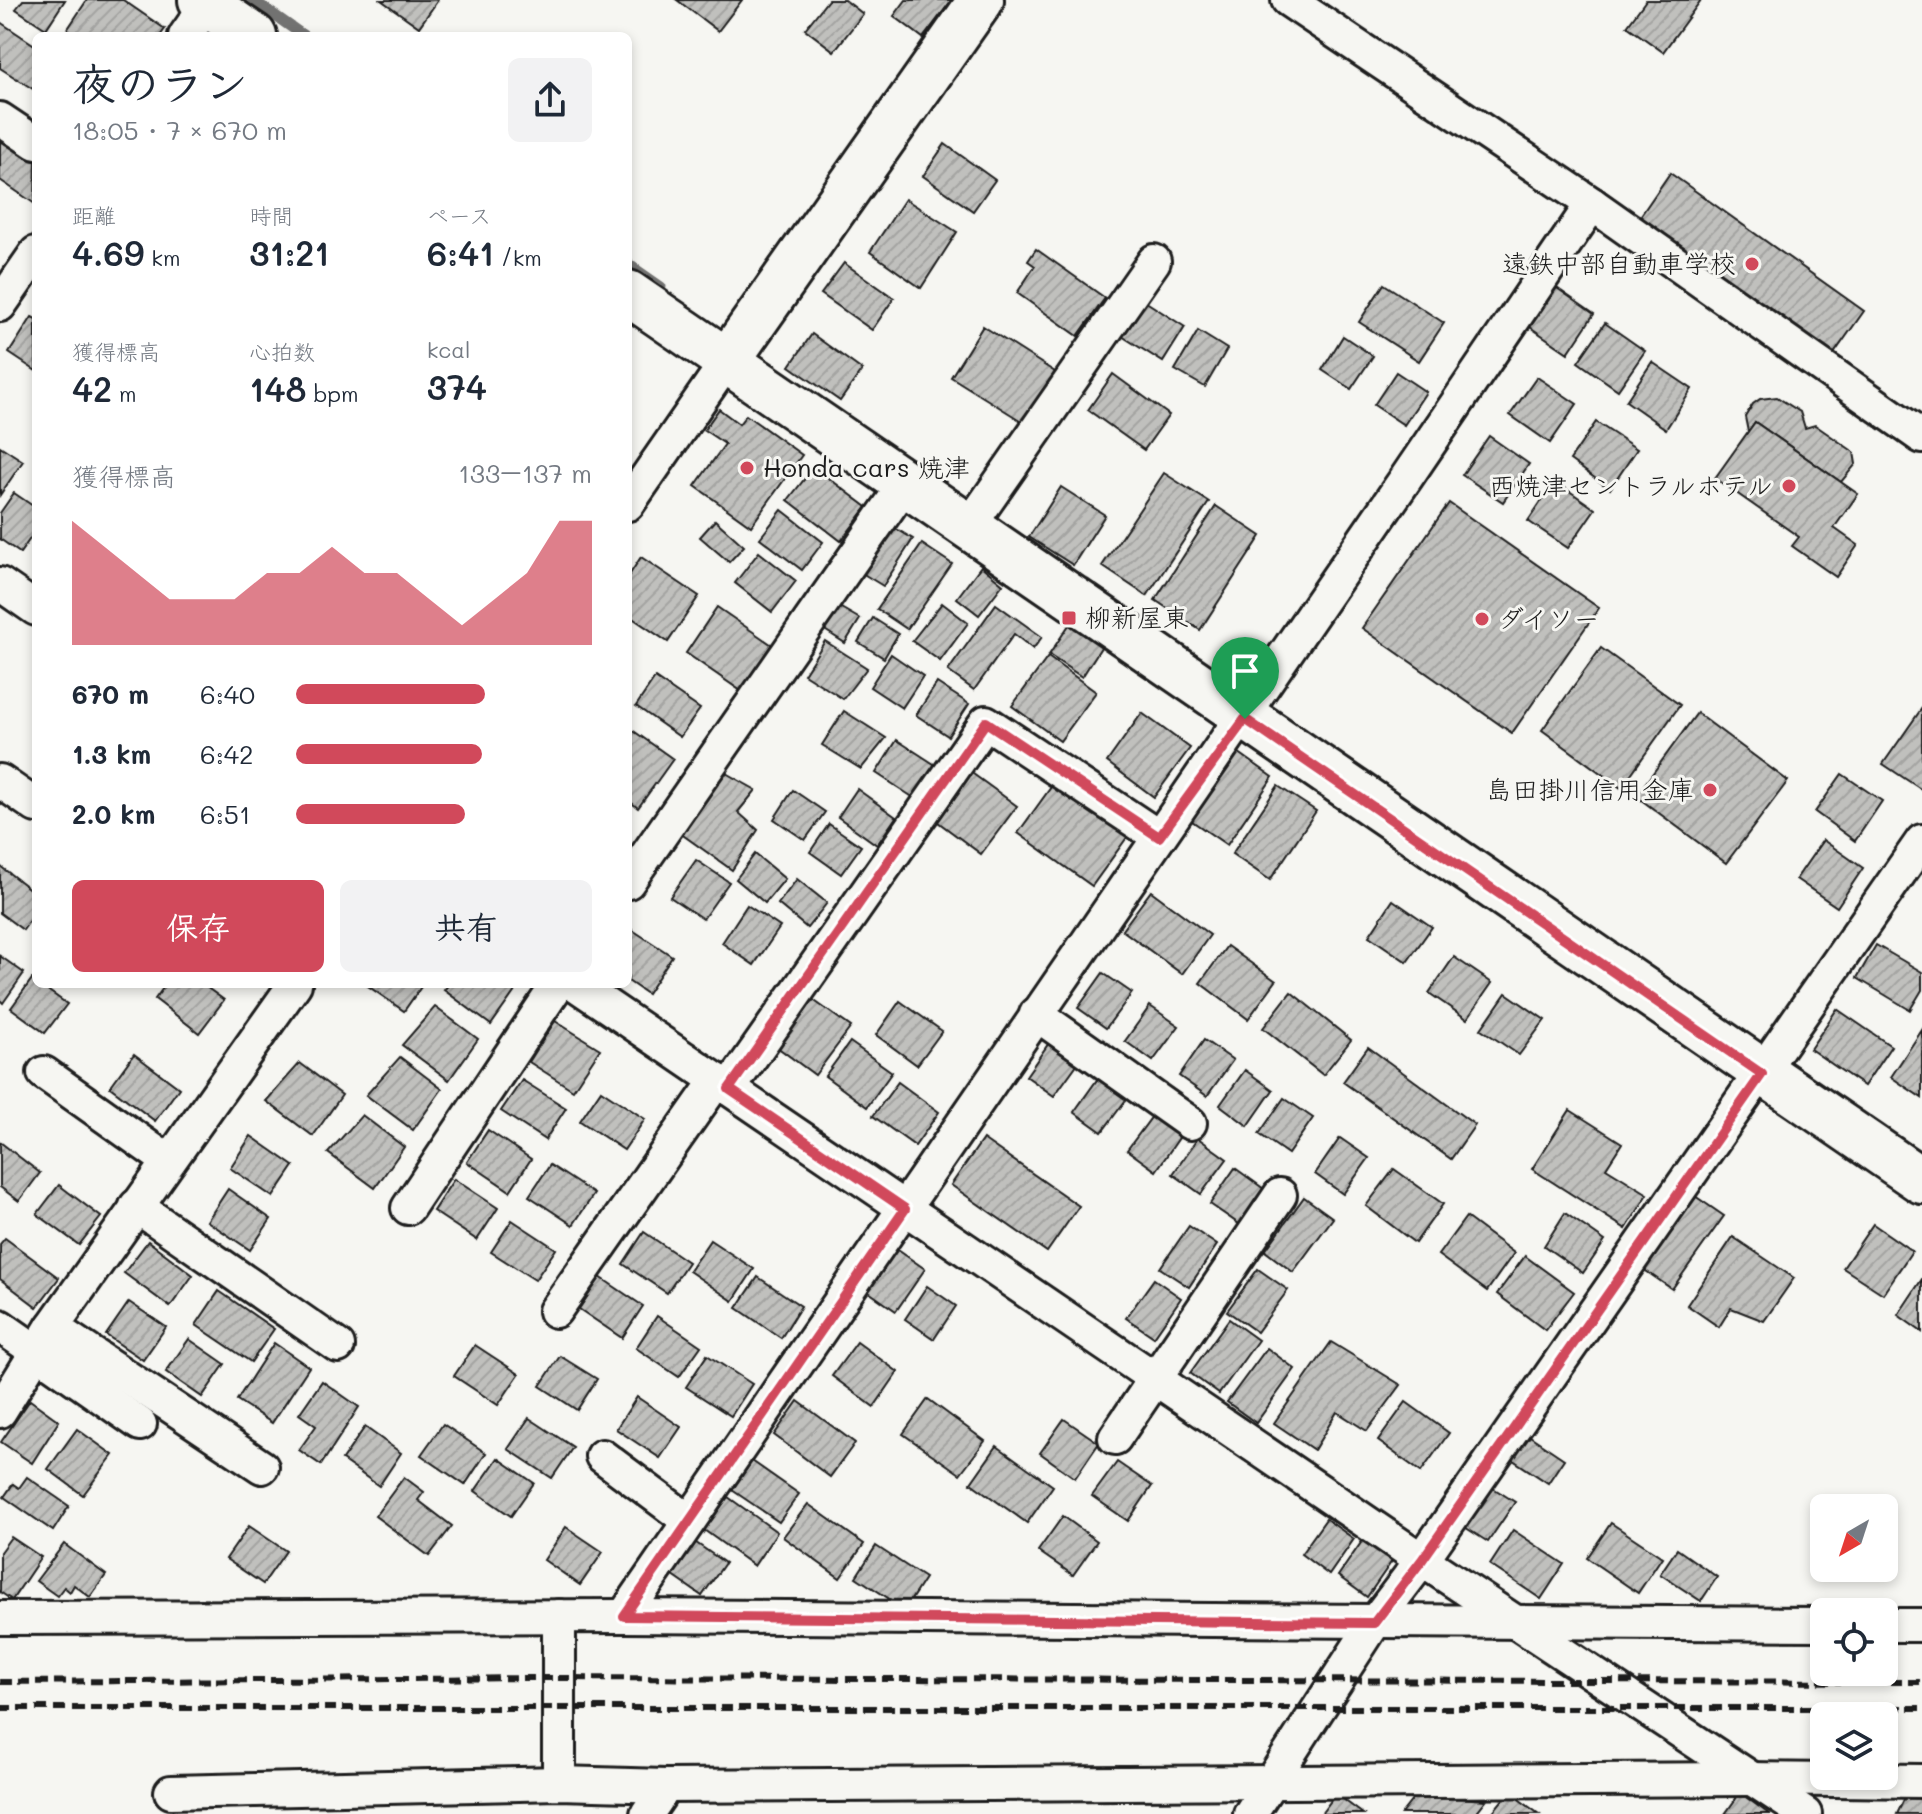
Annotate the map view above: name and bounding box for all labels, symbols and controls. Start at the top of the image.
text: 夜のラン [72,54,248,111]
button: share [508,58,592,142]
text: 18:05 · 7 × 670 m [72,113,287,147]
text: 距離 [72,201,116,230]
text: 時間 [249,201,293,230]
text: ペース [427,201,491,230]
text: 4.69 [72,230,144,275]
text: 31:21 [249,230,329,275]
text: 6:41 [427,230,494,275]
text: km [144,243,181,272]
text: /km [494,243,542,272]
place label: 遠鉄中部自動車学校 [1502,246,1736,280]
marker: 遠鉄中部自動車学校 [1743,255,1761,273]
text: kcal [427,335,471,364]
text: 獲得標高 [72,337,160,366]
text: 心拍数 [249,337,315,366]
text: 374 [427,364,487,409]
text: 42 [72,366,112,411]
text: 148 [249,366,306,411]
text: m [112,379,137,408]
text: bpm [306,379,359,408]
place label: Honda cars 焼津 [763,450,970,484]
text: 133–137 m [458,456,592,490]
text: 獲得標高 [72,459,176,493]
marker: Honda cars 焼津 [738,459,756,477]
place label: 西焼津セントラルホテル [1489,468,1773,502]
marker: 西焼津セントラルホテル [1780,477,1798,495]
place label: 柳新屋東 [1085,600,1189,634]
place label: ダイソー [1498,601,1599,635]
marker: 柳新屋東 [1060,609,1078,627]
marker: ダイソー [1473,610,1491,628]
pin [1211,637,1279,719]
icon: arrive [1223,649,1267,693]
text: 670 m [72,677,149,711]
text: 6:40 [200,677,255,711]
text: 1.3 km [72,737,151,771]
text: 6:42 [200,737,254,771]
place label: 島田掛川信用金庫 [1486,772,1694,806]
marker: 島田掛川信用金庫 [1701,781,1719,799]
text: 2.0 km [72,797,155,831]
text: 6:51 [200,797,251,831]
button: 保存 [72,880,324,972]
button: 共有 [340,880,592,972]
north arrow [1810,1494,1898,1582]
map controls [1810,1494,1898,1790]
button: locate [1810,1598,1898,1686]
button: layers [1810,1702,1898,1790]

